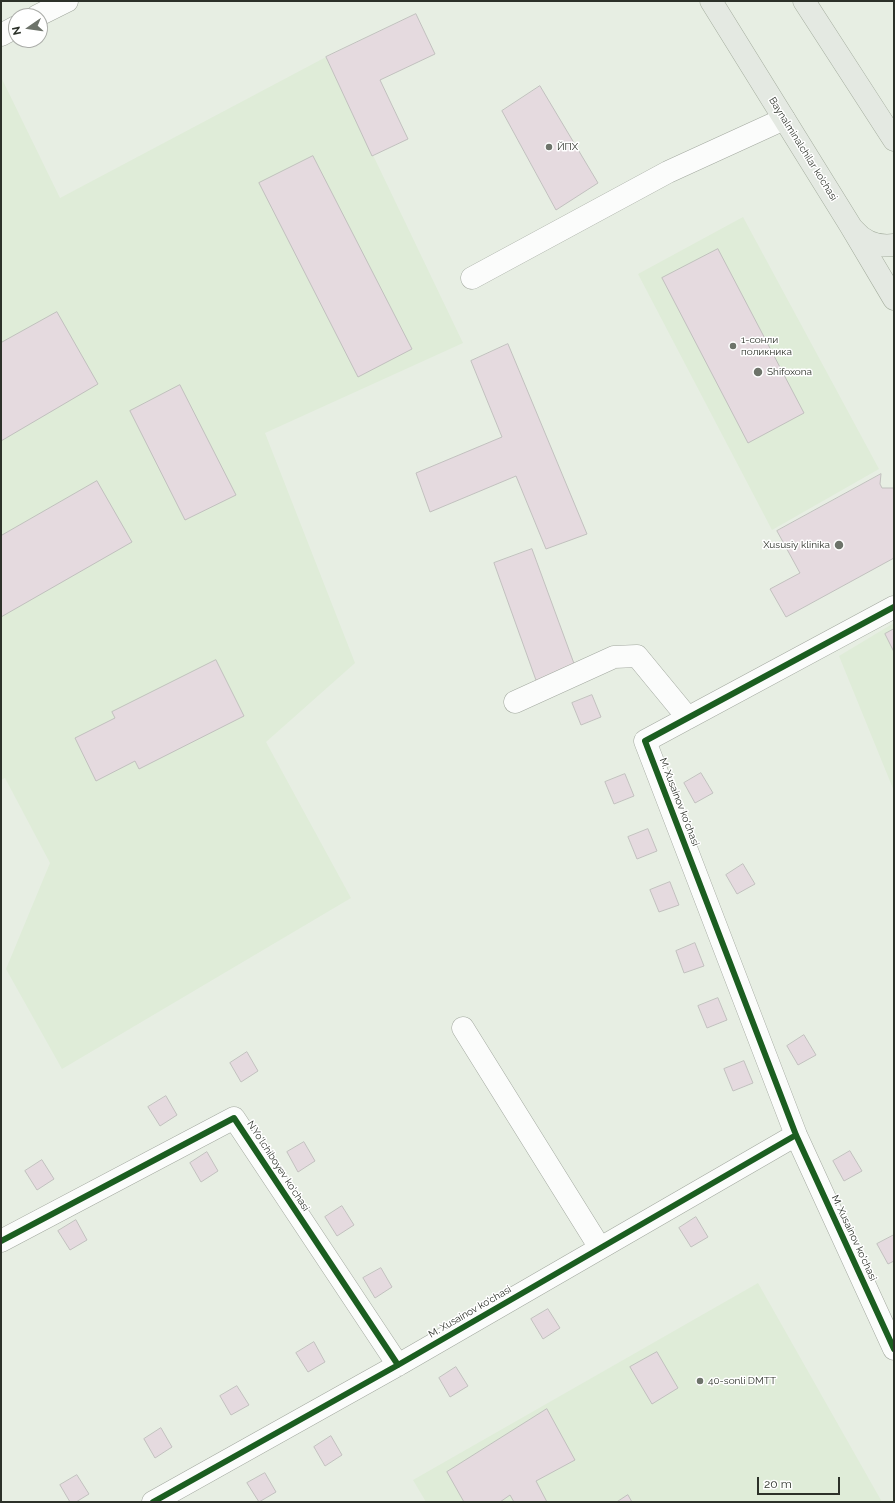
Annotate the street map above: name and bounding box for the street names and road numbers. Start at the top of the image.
street label: Baynalminalchilar ko’chasi [766,95,840,203]
street label: M. Xusainov ko'chasi [657,756,701,848]
street label: N.Yo'lchiboyev ko'chasi [244,1119,312,1213]
street label: M. Xusainov ko'chasi [829,1193,879,1283]
street label: M. Xusainov ko'chasi [427,1283,513,1341]

